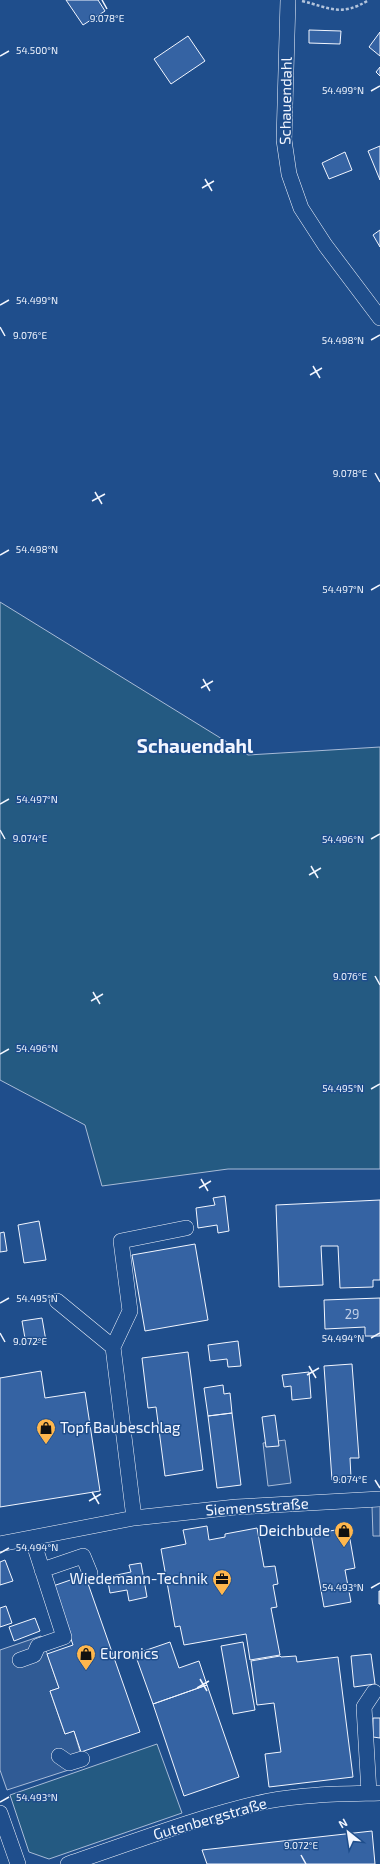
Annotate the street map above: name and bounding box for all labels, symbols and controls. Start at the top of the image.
text: 9.078°E [90,12,125,24]
text: 54.500°N [16,44,58,56]
street label: Schauendahl [275,56,295,145]
text: 54.499°N [322,84,364,96]
text: 54.499°N [16,294,58,306]
text: 9.076°E [13,329,47,341]
text: 54.498°N [322,334,364,346]
text: 9.078°E [333,467,368,479]
text: 54.498°N [16,543,58,555]
text: 54.497°N [322,583,364,595]
district label: Schauendahl [137,734,254,757]
text: 54.497°N [16,793,58,805]
text: 9.074°E [13,832,48,844]
text: 54.496°N [322,833,364,845]
text: 9.076°E [333,970,367,982]
text: 54.496°N [16,1042,58,1054]
text: 54.495°N [322,1082,364,1094]
text: 54.495°N [16,1292,58,1304]
house number: 29 [345,1306,359,1322]
text: 54.494°N [322,1332,364,1344]
text: 9.072°E [13,1335,47,1347]
shop icon: Topf Baubeschlag [35,1417,57,1445]
place label: Topf Baubeschlag [60,1418,181,1436]
text: 9.074°E [333,1473,368,1485]
street label: Siemensstraße [205,1493,309,1519]
shop icon: Deichbude [333,1520,355,1548]
place label: Deichbude [258,1521,330,1539]
text: 54.494°N [16,1541,58,1553]
office icon: Wiedemann-Technik [211,1568,233,1596]
place label: Wiedemann-Technik [69,1569,208,1587]
text: 54.493°N [322,1581,364,1593]
shop icon: Euronics [75,1643,97,1671]
place label: Euronics [100,1644,159,1662]
text: 54.493°N [16,1791,58,1803]
street label: Gutenbergstraße [151,1793,269,1843]
north arrow [328,1812,368,1852]
text: N [336,1815,349,1831]
text: 9.072°E [284,1839,318,1851]

